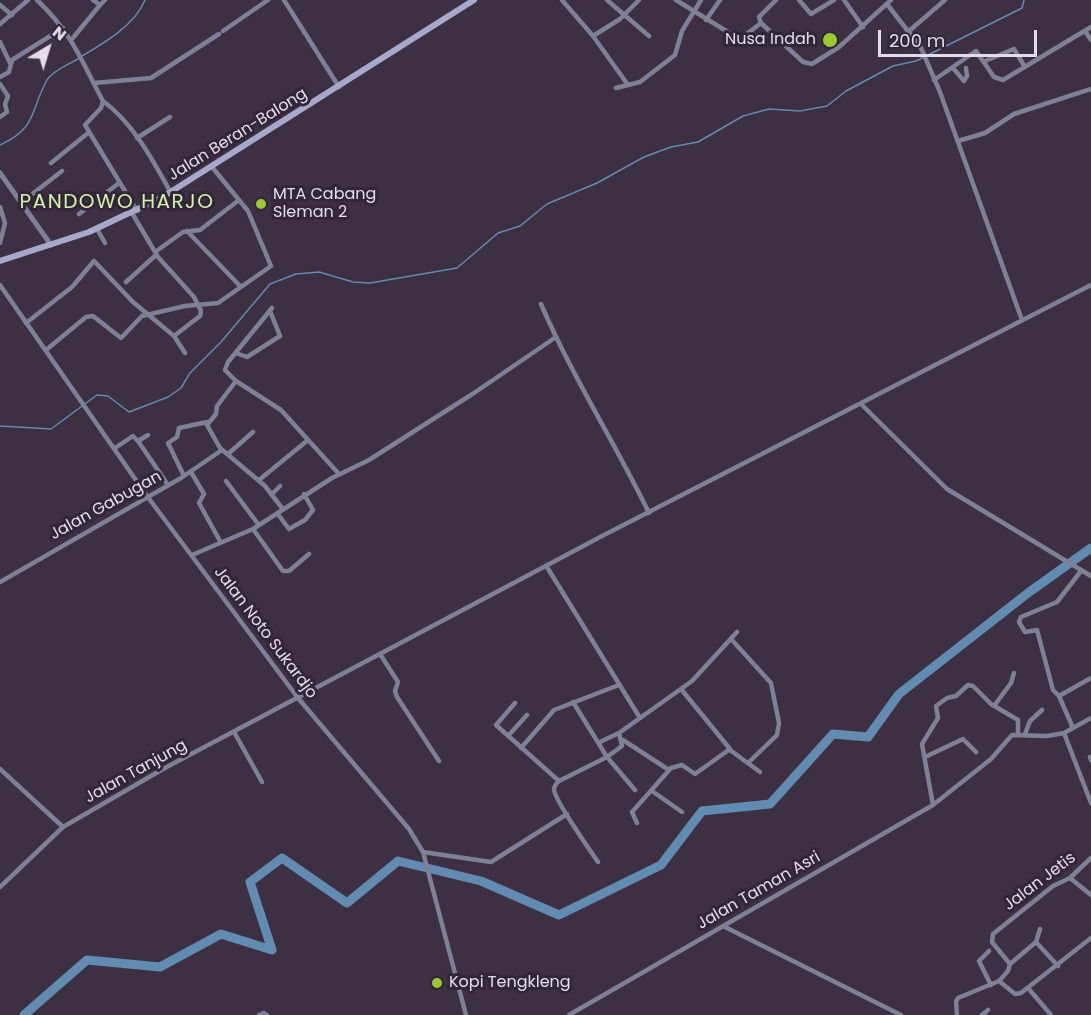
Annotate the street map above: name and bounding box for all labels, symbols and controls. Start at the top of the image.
north arrow [18,18,78,78]
scale bar [881,18,1040,56]
text: N [48,21,71,46]
text: 200 m [889,28,945,53]
place label: Nusa Indah [725,30,816,50]
marker: Nusa Indah [821,31,839,49]
street label: Jalan Beran-Balong [165,84,311,186]
place label: MTA Cabang Sleman 2 [273,185,376,223]
district label: PANDOWO HARJO [20,191,214,215]
marker: MTA Cabang Sleman 2 [254,197,268,211]
street label: Jalan Gabugan [47,467,165,545]
street label: Jalan Noto Sukardjo [209,563,321,703]
street label: Jalan Tanjung [82,736,190,808]
street label: Jalan Taman Asri [694,848,824,934]
street label: Jalan Jetis [1000,849,1080,915]
place label: Kopi Tengkleng [449,973,571,993]
marker: Kopi Tengkleng [430,976,444,990]

